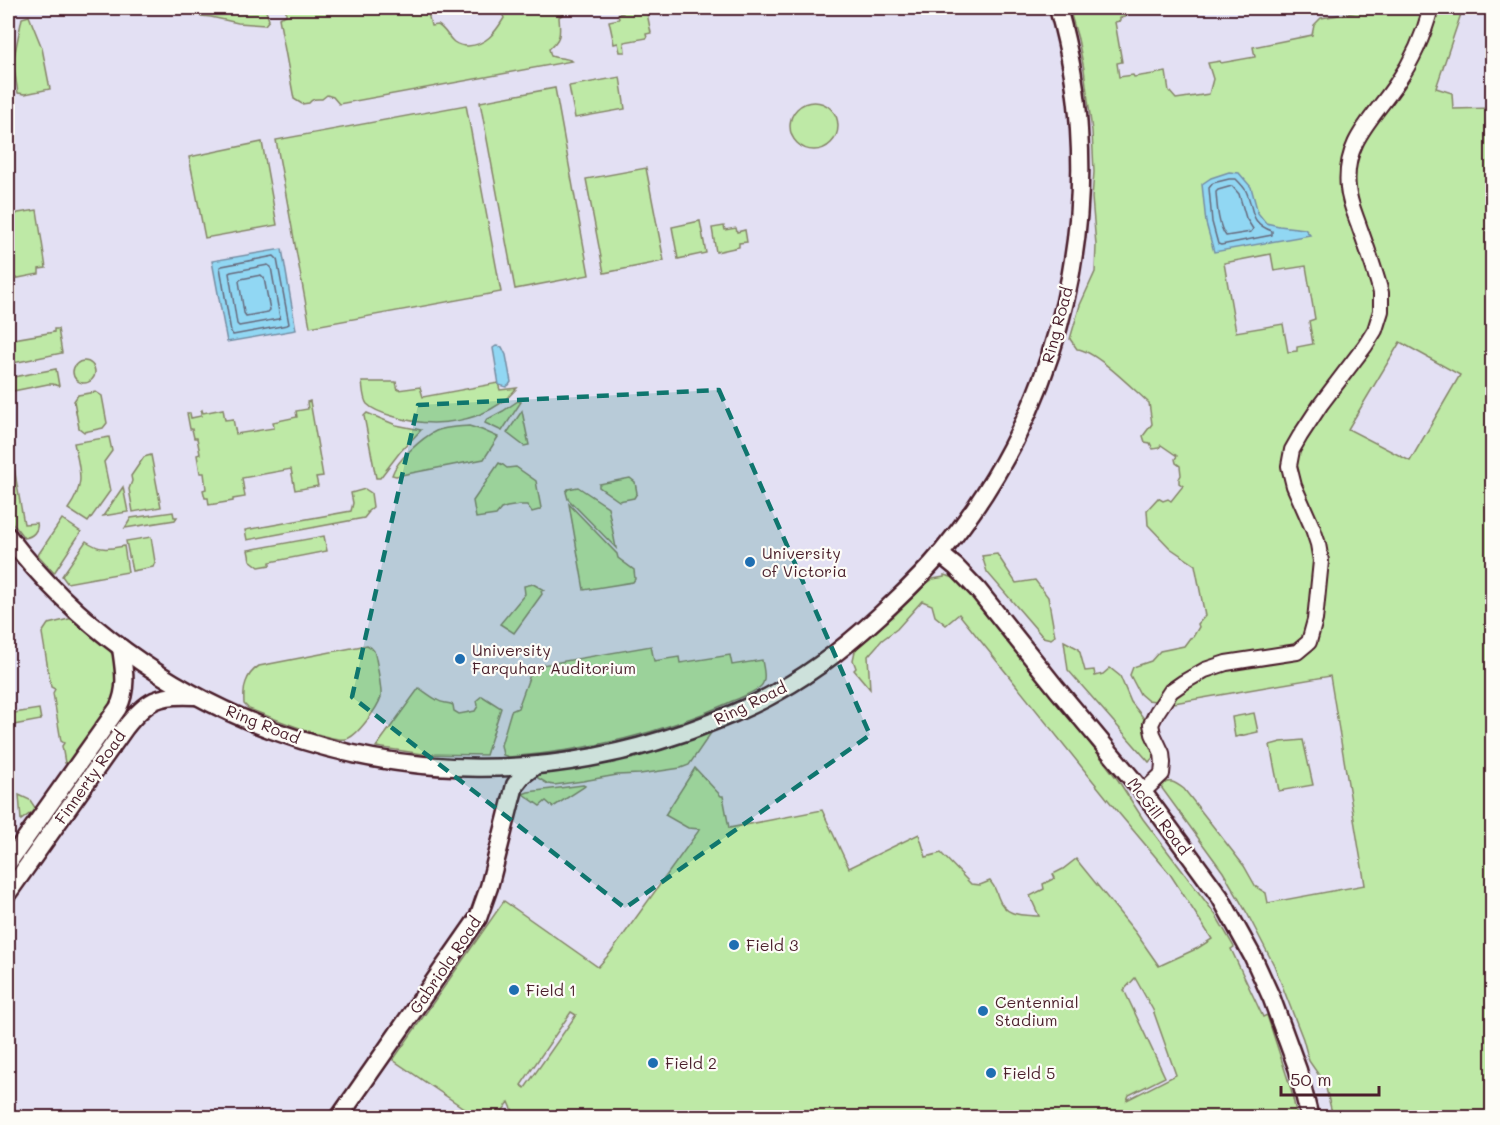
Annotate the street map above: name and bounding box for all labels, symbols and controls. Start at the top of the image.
street label: Ring Road [1036,284,1077,365]
place label: University of Victoria [762,542,847,581]
marker: University of Victoria [743,555,757,569]
place label: University Farquhar Auditorium [472,639,636,678]
marker: University Farquhar Auditorium [453,652,467,666]
street label: Ring Road [710,676,790,729]
street label: Ring Road [223,699,303,748]
street label: Finnerty Road [49,726,130,828]
street label: McGill Road [1123,773,1195,859]
street label: Gabriola Road [404,912,485,1018]
place label: Field 3 [746,934,798,955]
marker: Field 3 [727,938,741,952]
place label: Field 1 [526,979,576,1000]
marker: Field 1 [507,983,521,997]
place label: Centennial Stadium [995,991,1079,1030]
marker: Centennial Stadium [976,1004,990,1018]
place label: Field 2 [665,1052,717,1073]
marker: Field 2 [646,1056,660,1070]
scale bar [1281,1059,1378,1097]
place label: Field 5 [1003,1062,1055,1083]
marker: Field 5 [984,1066,998,1080]
text: 50 m [1290,1067,1332,1091]

